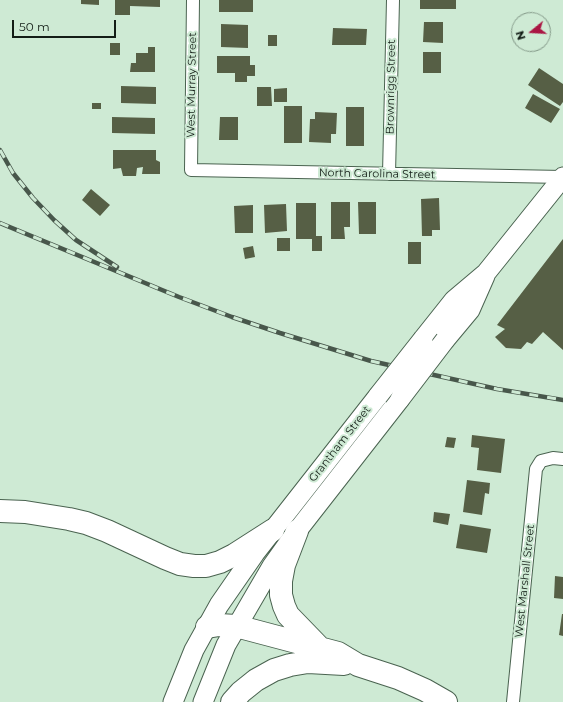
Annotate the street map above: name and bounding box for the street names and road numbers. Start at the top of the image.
street label: West Murray Street [184,32,200,138]
street label: Brownrigg Street [384,39,398,135]
street label: North Carolina Street [319,166,435,182]
street label: Grantham Street [306,403,374,485]
street label: West Marshall Street [512,524,538,638]

